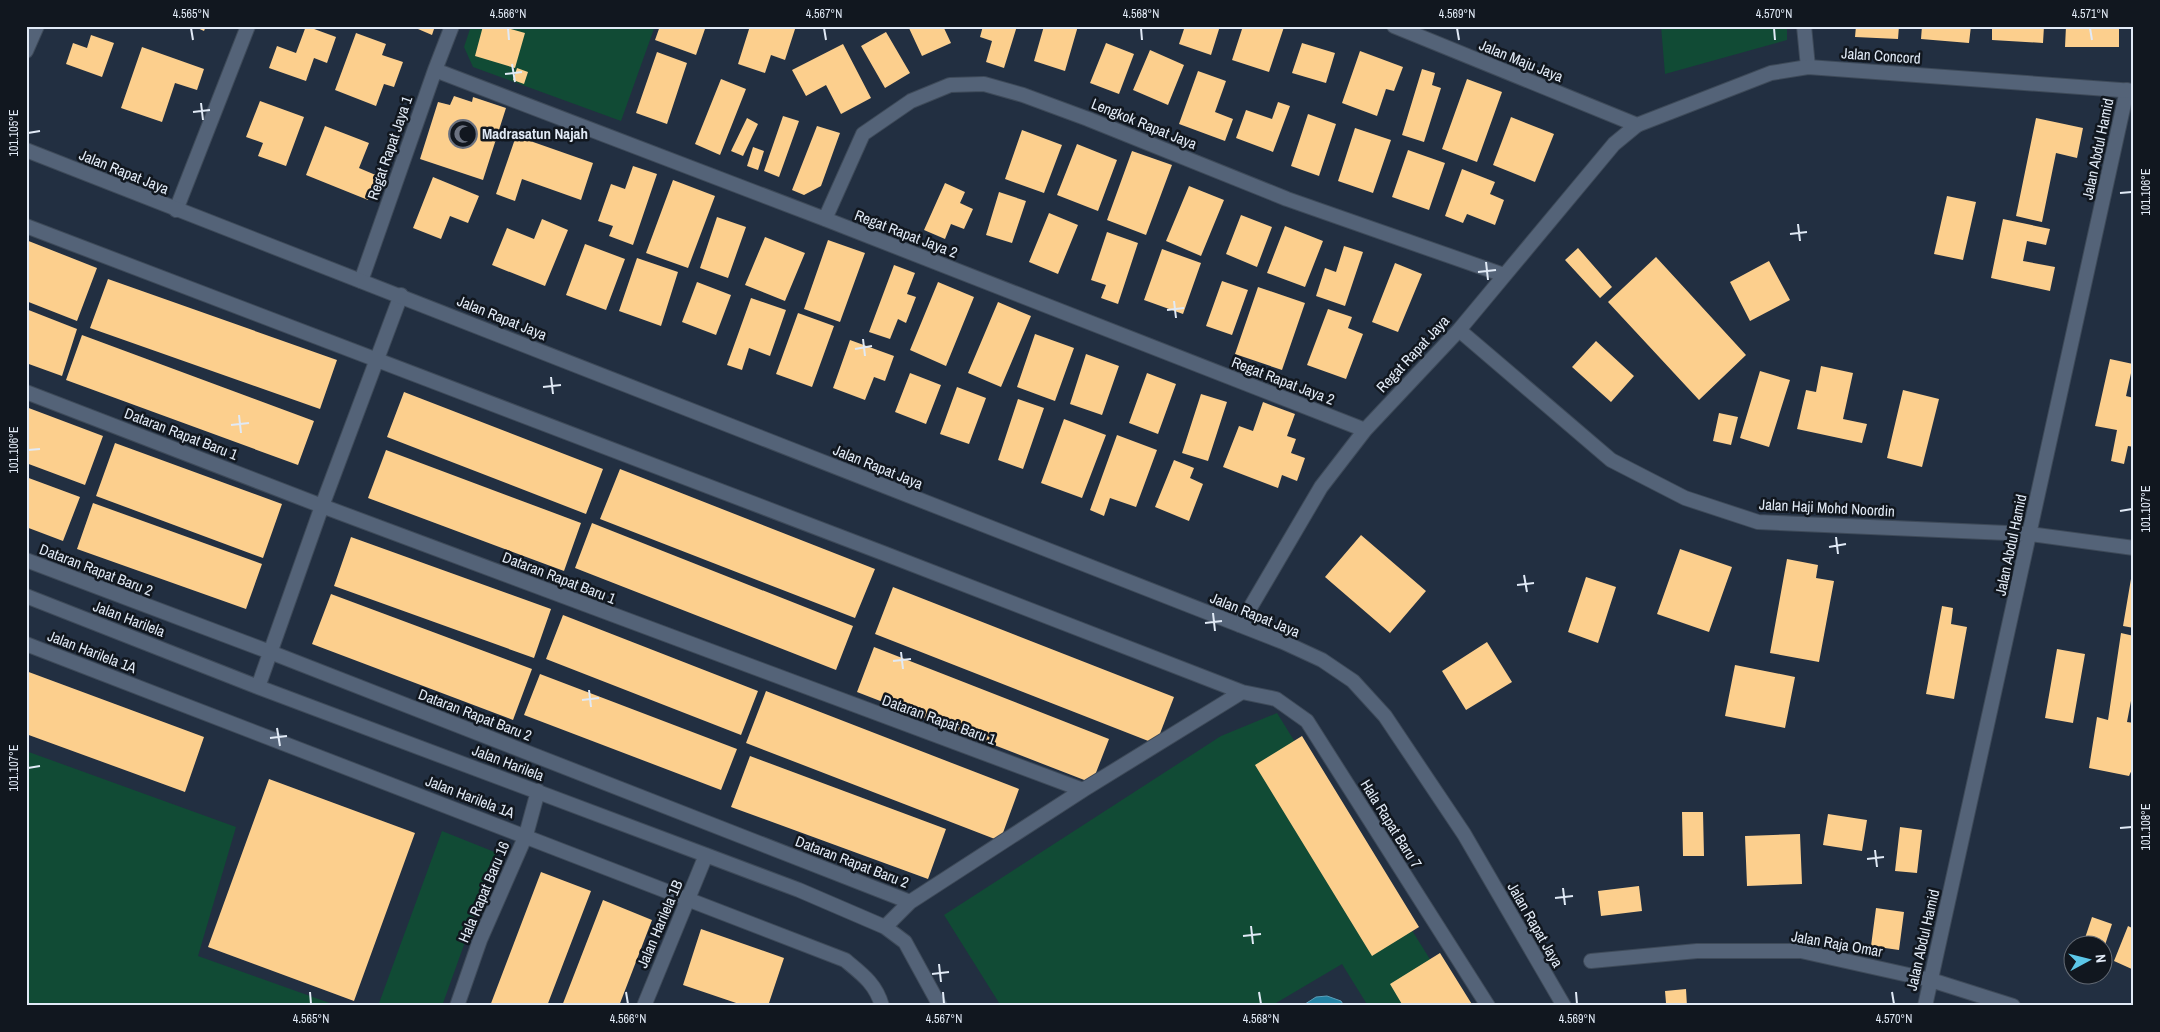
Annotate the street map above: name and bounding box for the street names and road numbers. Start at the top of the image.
street label: Jalan Maju Jaya [1476,34,1566,87]
street label: Jalan Concord [1841,42,1921,69]
street label: Regat Rapat Jaya 1 [362,93,417,203]
street label: Lengkok Rapat Jaya [1088,93,1200,154]
street label: Jalan Abdul Hamid [2077,96,2119,202]
street label: Jalan Rapat Jaya [76,144,172,199]
street label: Regat Rapat Jaya 2 [852,204,961,263]
street label: Jalan Rapat Jaya [454,290,550,345]
street label: Regat Rapat Jaya [1371,310,1454,397]
street label: Regat Rapat Jaya 2 [1229,351,1338,410]
street label: Dataran Rapat Baru 1 [122,402,241,465]
street label: Jalan Rapat Jaya [830,439,926,494]
street label: Jalan Abdul Hamid [1990,492,2032,598]
street label: Jalan Haji Mohd Noordin [1759,493,1896,522]
street label: Dataran Rapat Baru 2 [37,538,156,601]
street label: Dataran Rapat Baru 1 [500,546,619,609]
street label: Jalan Rapat Jaya [1207,587,1303,642]
street label: Jalan Harilela [90,595,168,642]
street label: Jalan Harilela 1A [45,625,140,678]
street label: Dataran Rapat Baru 2 [416,683,535,746]
street label: Dataran Rapat Baru 1 [879,689,999,750]
street label: Jalan Harilela [469,739,547,786]
street label: Jalan Harilela 1A [423,770,518,823]
street label: Hala Rapat Baru 7 [1356,775,1427,872]
street label: Dataran Rapat Baru 2 [793,830,912,893]
street label: Hala Rapat Baru 16 [453,838,514,946]
street label: Jalan Harilela 1B [632,877,688,971]
street label: Jalan Rapat Jaya [1503,878,1568,971]
street label: Jalan Abdul Hamid [1901,887,1944,993]
street label: Jalan Raja Omar [1790,925,1884,962]

